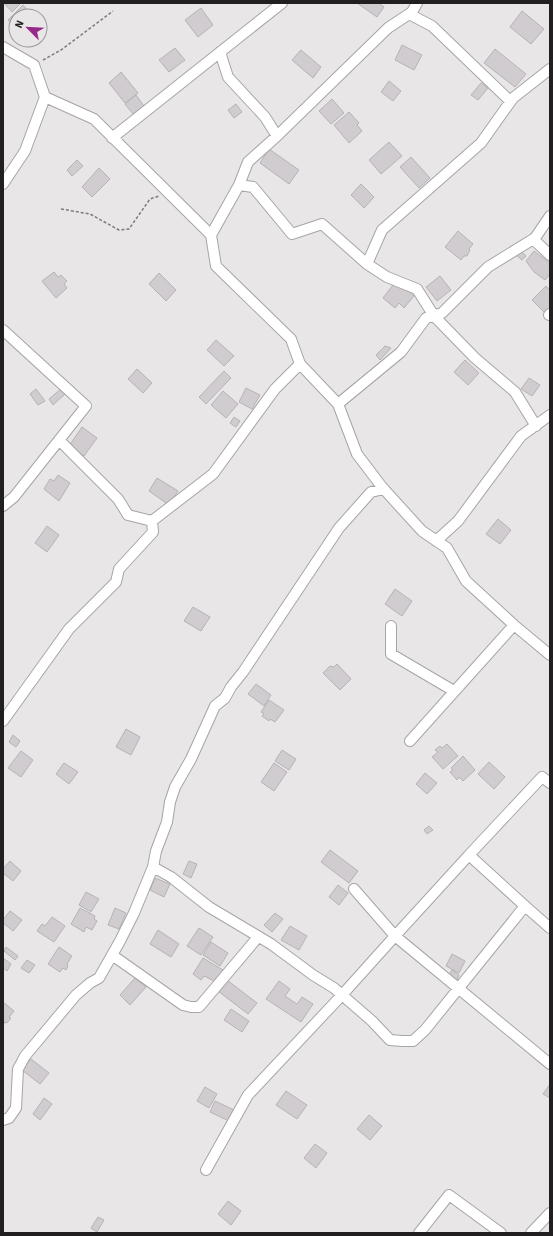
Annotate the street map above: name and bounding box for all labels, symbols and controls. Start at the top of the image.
north arrow [8,8,48,48]
text: N [11,18,28,31]

